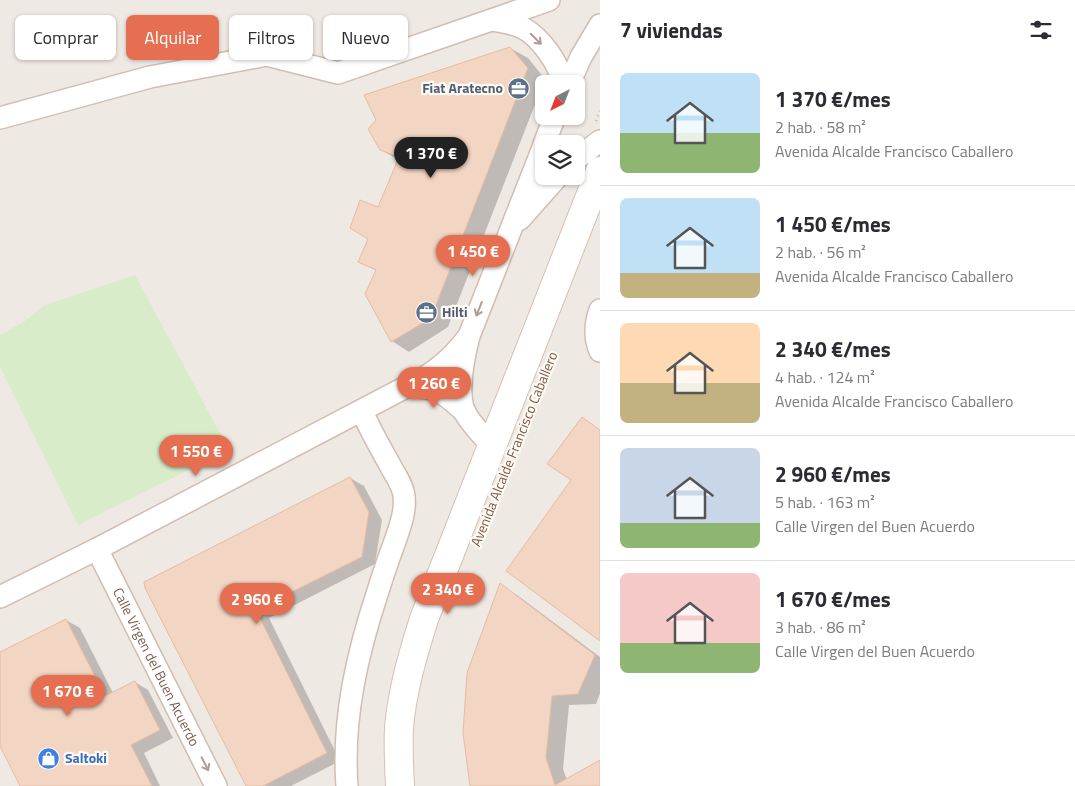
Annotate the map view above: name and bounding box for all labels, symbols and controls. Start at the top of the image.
text: 7 viviendas [620,14,723,46]
chip: Comprar [15,15,116,60]
chip: Alquilar [126,15,219,60]
chip: Filtros [229,15,313,60]
chip: Nuevo [323,15,408,60]
icon: filters [1027,16,1055,44]
one-way arrow [529,32,541,44]
north arrow [535,75,585,125]
map controls [535,75,585,185]
office icon: Fiat Aratecno [507,76,531,100]
place label: Fiat Aratecno [422,77,503,98]
text: 1 370 €/mes [775,83,891,115]
icon: home [660,93,720,153]
text: 2 hab. · 58 m² [775,115,866,139]
button: layers [535,135,585,185]
pin: 1 370 € [385,136,477,179]
text: Avenida Alcalde Francisco Caballero [775,139,1013,163]
text: 1 370 € [405,141,457,165]
text: 1 450 €/mes [775,208,891,240]
icon: home [660,218,720,278]
pin: 1 450 € [427,234,519,277]
text: 1 450 € [447,239,499,263]
text: 2 hab. · 56 m² [775,240,866,264]
text: Avenida Alcalde Francisco Caballero [775,264,1013,288]
office icon: Hilti [414,300,438,324]
place label: Hilti [442,301,468,322]
one-way arrow [474,301,483,316]
text: 2 340 €/mes [775,333,891,365]
icon: home [660,343,720,403]
street label: Avenida Alcalde Francisco Caballero [465,348,562,549]
text: 4 hab. · 124 m² [775,365,875,389]
pin: 1 260 € [388,366,480,409]
text: 1 260 € [408,371,460,395]
text: Avenida Alcalde Francisco Caballero [775,389,1013,413]
pin: 1 550 € [150,434,242,477]
text: 1 550 € [170,439,222,463]
text: 2 960 €/mes [775,458,891,490]
icon: home [660,468,720,528]
text: 5 hab. · 163 m² [775,490,875,514]
text: Calle Virgen del Buen Acuerdo [775,514,975,538]
pin: 2 340 € [402,572,494,615]
text: 2 340 € [422,577,474,601]
pin: 2 960 € [211,582,303,625]
text: 1 670 €/mes [775,583,891,615]
street label: Calle Virgen del Buen Acuerdo [108,584,205,750]
text: 2 960 € [231,587,283,611]
icon: home [660,593,720,653]
text: 3 hab. · 86 m² [775,615,866,639]
text: Calle Virgen del Buen Acuerdo [775,639,975,663]
pin: 1 670 € [22,674,114,717]
text: 1 670 € [42,679,94,703]
shop icon: Saltoki [37,746,61,770]
place label: Saltoki [65,747,107,768]
one-way arrow [200,757,210,772]

